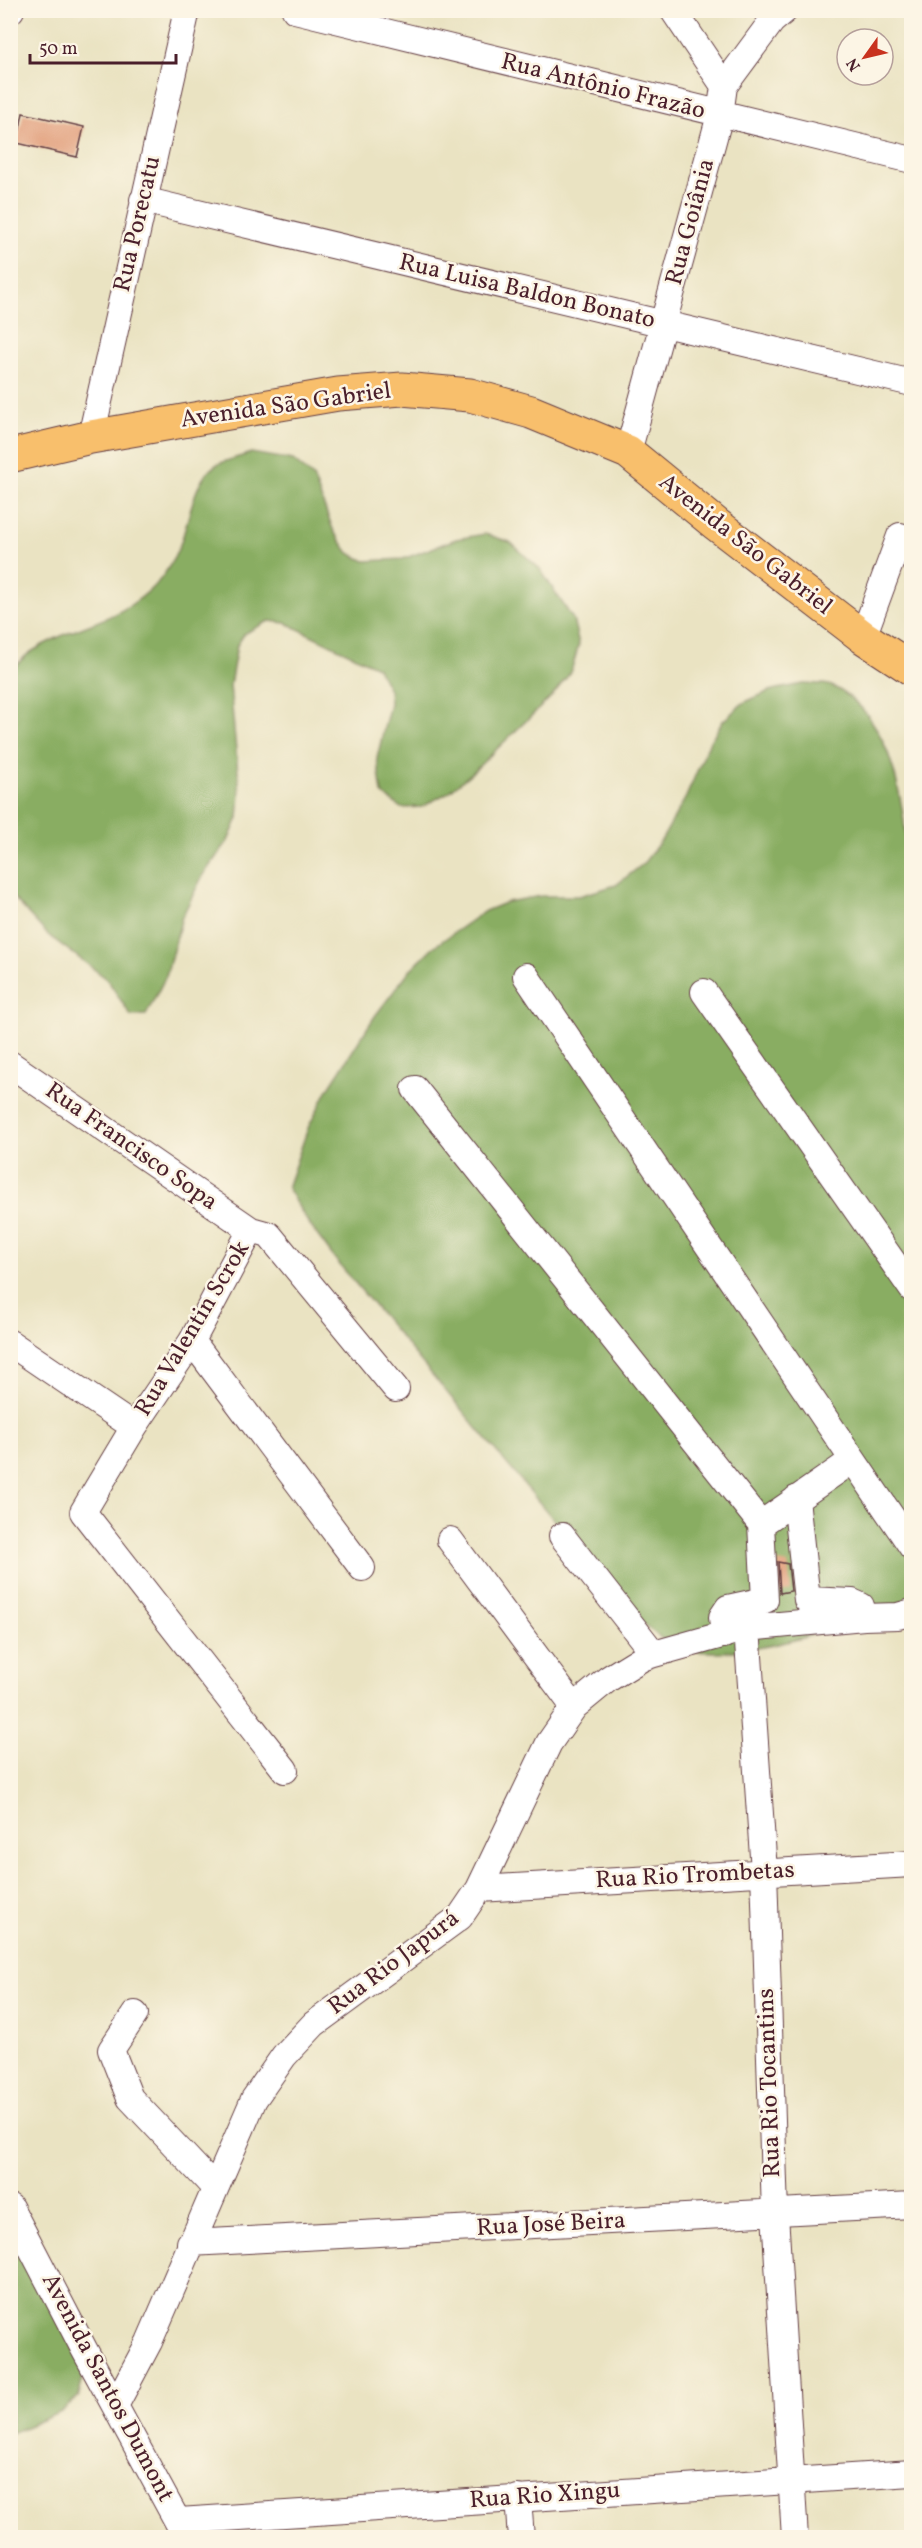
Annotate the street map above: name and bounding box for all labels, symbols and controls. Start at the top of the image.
scale bar [30,27,176,65]
north arrow [835,27,895,87]
text: 50 m [39,37,78,62]
street label: Rua Antônio Frazão [497,45,709,129]
text: N [842,53,867,75]
street label: Rua Porecatu [106,153,170,295]
street label: Rua Goiânia [658,155,724,289]
street label: Rua Luisa Baldon Bonato [396,246,658,338]
street label: Avenida São Gabriel [179,374,393,438]
street label: Avenida São Gabriel [651,466,839,624]
street label: Rua Francisco Sopa [38,1075,224,1219]
street label: Rua Valentin Scrok [127,1235,259,1423]
street label: Rua Rio Trombetas [594,1854,796,1898]
street label: Rua Rio Japurá [321,1902,467,2024]
street label: Rua Rio Tocantins [750,1988,790,2178]
street label: Rua José Beira [476,2204,626,2246]
street label: Avenida Santos Dumont [32,2268,182,2508]
street label: Rua Rio Xingu [468,2474,622,2518]

